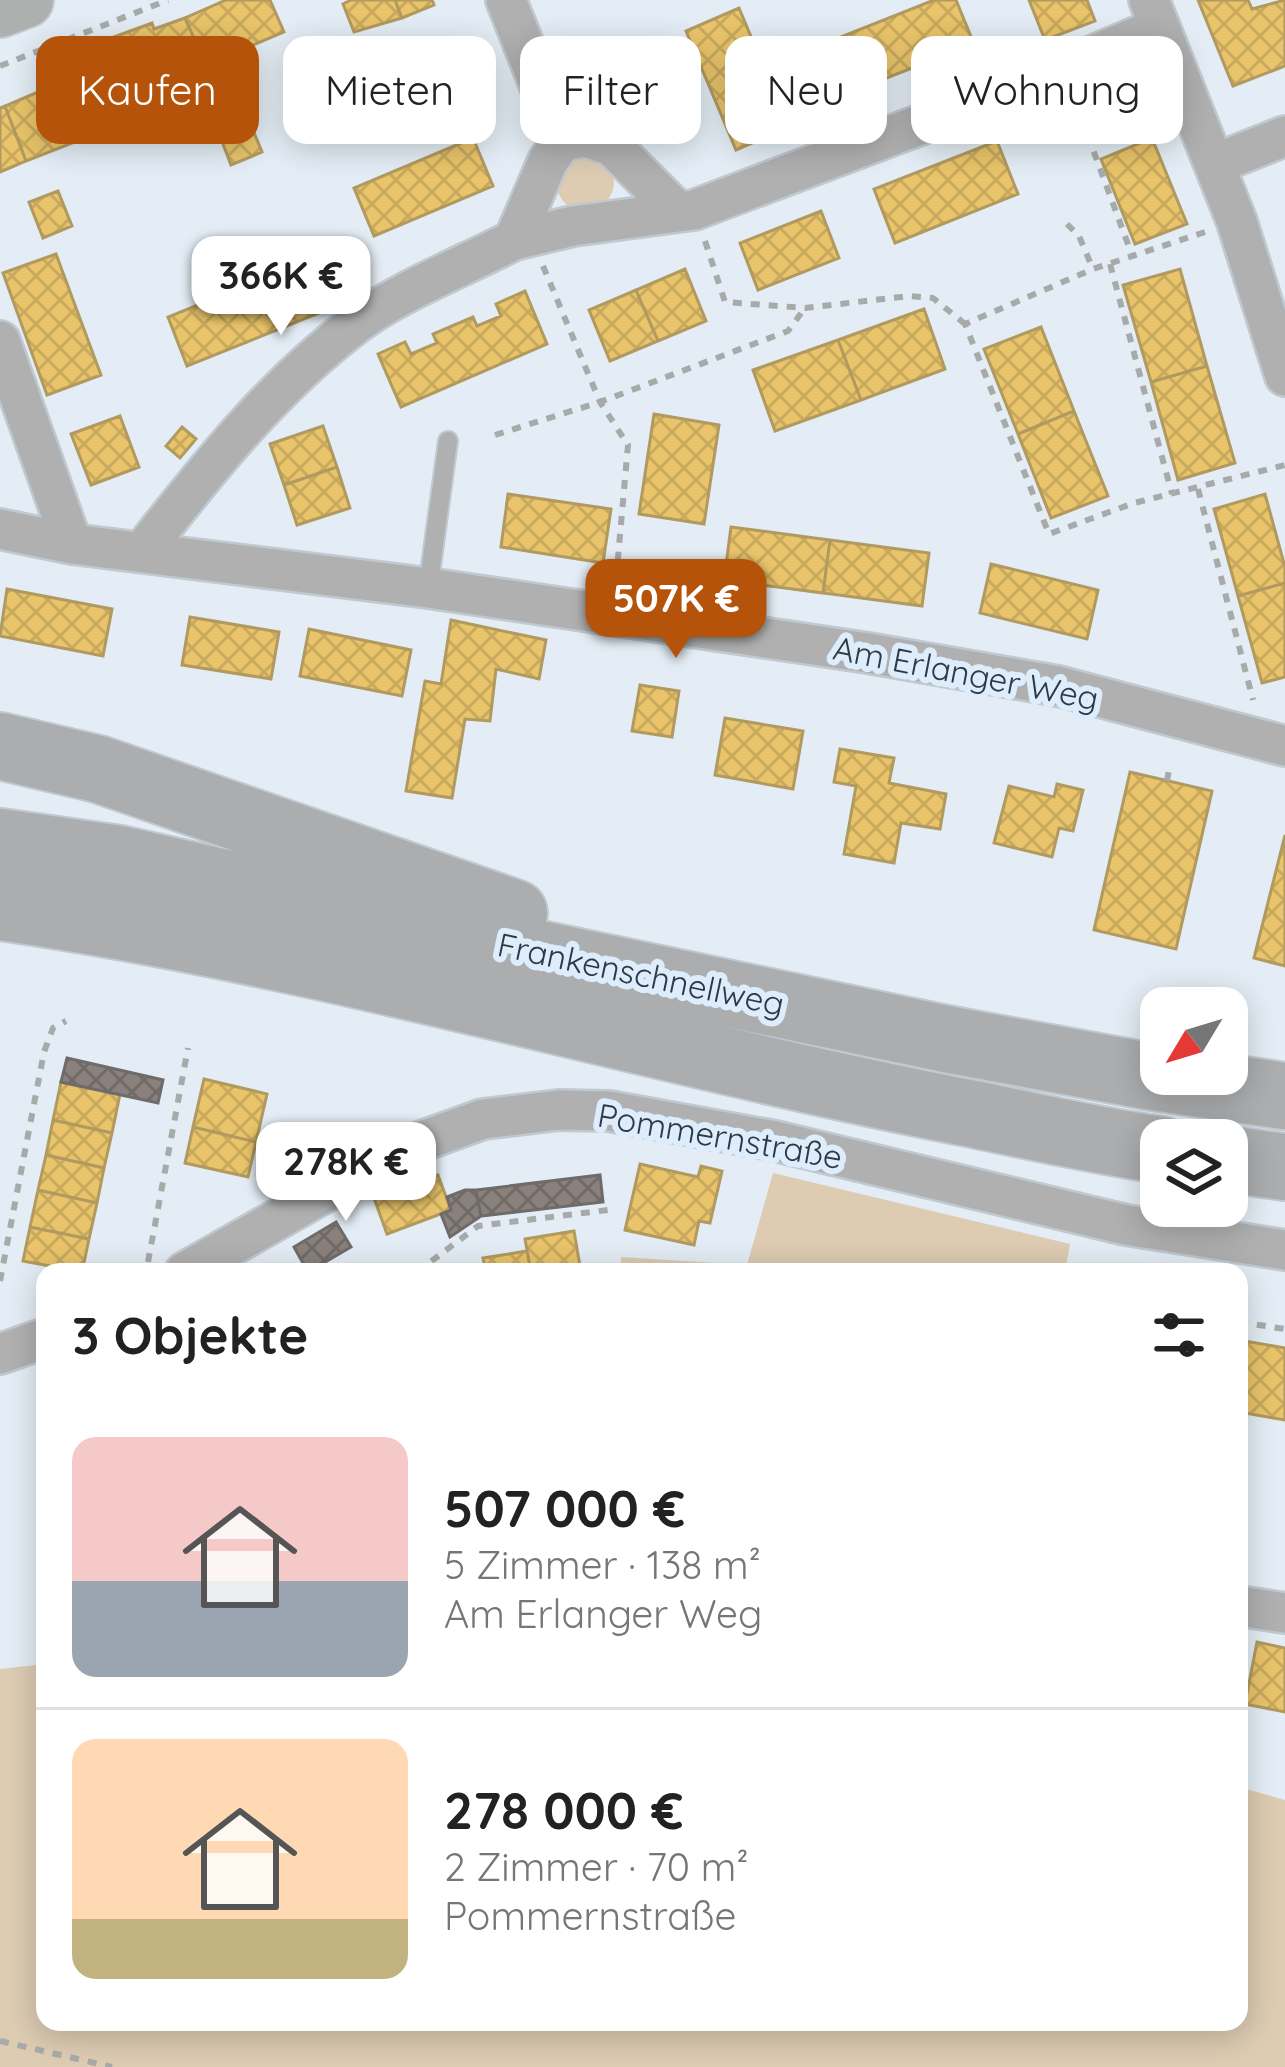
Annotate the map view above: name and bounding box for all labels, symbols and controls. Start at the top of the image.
chip: Kaufen [36,36,259,144]
chip: Mieten [283,36,496,144]
chip: Filter [520,36,701,144]
chip: Neu [725,36,887,144]
chip: Wohnung [911,36,1183,144]
pin: 366K € [183,236,379,338]
text: 366K € [219,250,344,299]
pin: 507K € [578,559,774,661]
text: 507K € [612,573,740,622]
street label: Am Erlanger Weg [830,627,1102,718]
street label: Frankenschnellweg [494,923,788,1024]
north arrow [1140,987,1248,1095]
map controls [1140,987,1248,1227]
street label: Pommernstraße [595,1094,846,1177]
button: layers [1140,1119,1248,1227]
pin: 278K € [248,1122,444,1224]
text: 278K € [283,1136,409,1185]
icon: filters [1146,1302,1212,1368]
text: 3 Objekte [72,1303,308,1367]
text: 507 000 € [444,1476,685,1540]
icon: home [168,1485,312,1629]
text: 5 Zimmer · 138 m² [444,1540,761,1589]
text: Am Erlanger Weg [444,1589,762,1638]
text: 278 000 € [444,1778,683,1842]
icon: home [168,1787,312,1931]
text: 2 Zimmer · 70 m² [444,1842,749,1891]
text: Pommernstraße [444,1891,737,1940]

